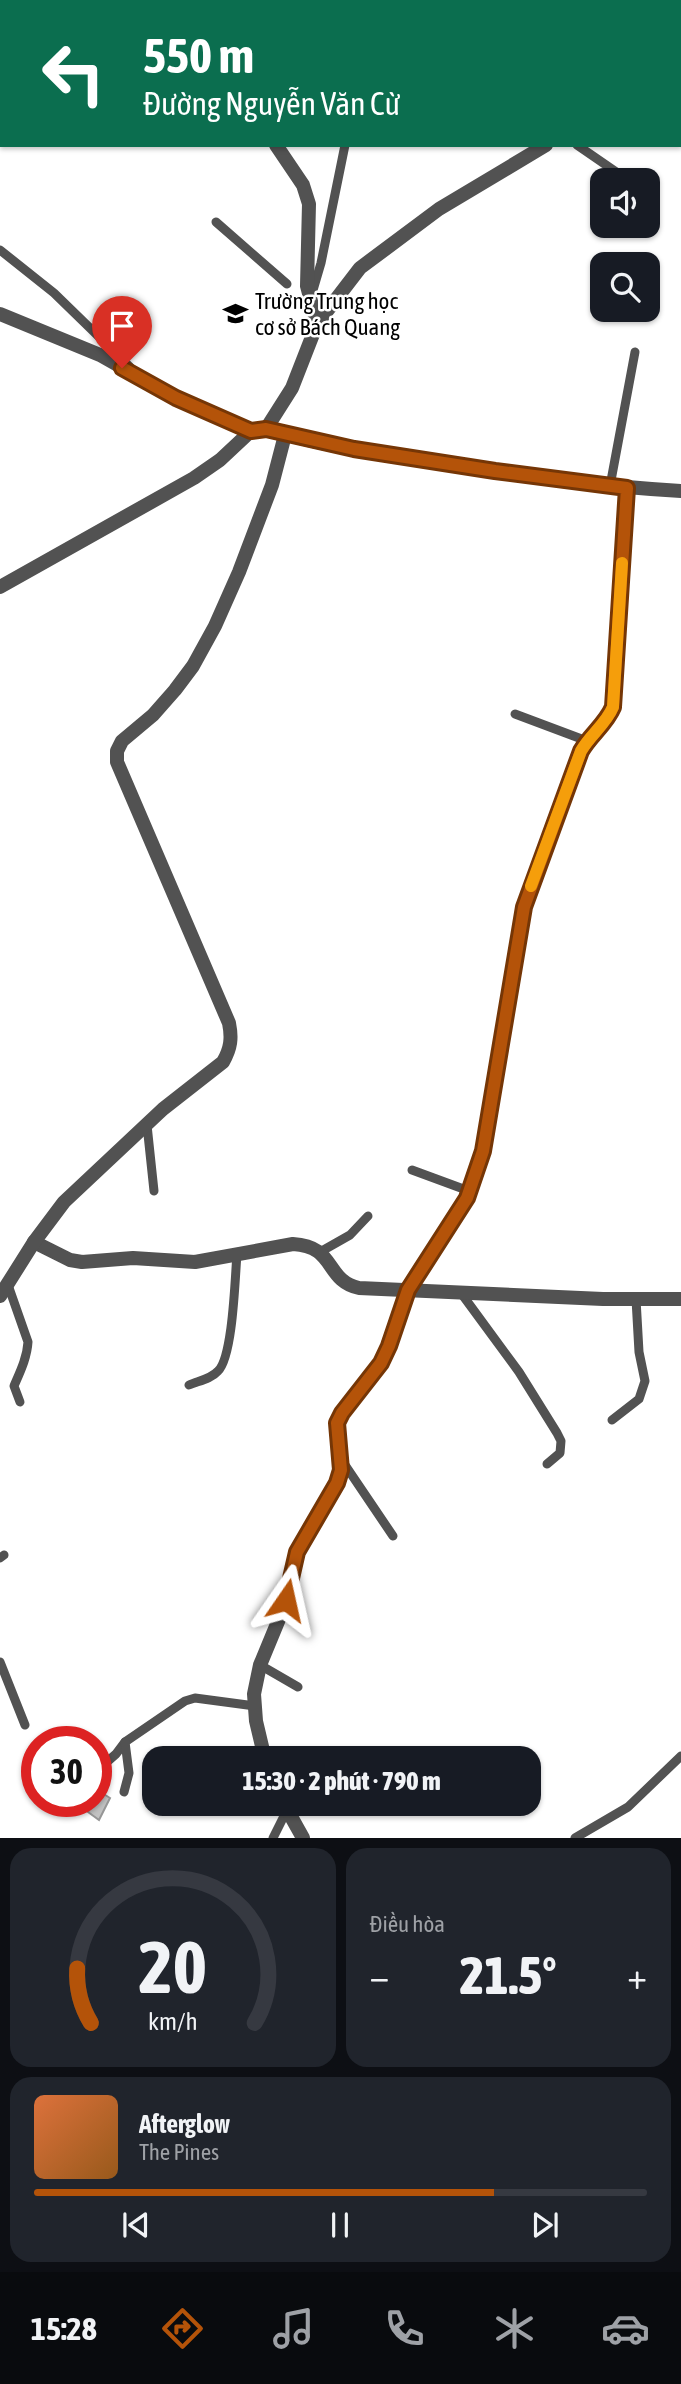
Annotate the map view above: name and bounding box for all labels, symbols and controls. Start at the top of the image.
text: 550 m [143,27,254,83]
icon: left [28,28,119,119]
text: Đường Nguyễn Văn Cừ [143,85,400,122]
map controls [590,168,660,322]
button: sound [590,168,660,238]
button: search [590,252,660,322]
place label: Trường Trung học cơ sở Bách Quang [255,288,400,340]
pin [92,296,152,368]
school or university icon: Trường Trung học cơ sở Bách Quang [221,300,249,328]
icon: arrive [103,307,141,345]
position arrow [249,1563,323,1637]
speed limit sign: 30 [21,1726,112,1817]
text: 15:30 · 2 phút · 790 m [242,1766,441,1796]
text: Điều hòa [370,1911,445,1937]
text: 20 [139,1926,207,2009]
text: 21.5° [460,1945,557,2005]
text: − [370,1954,389,1997]
text: + [627,1954,647,1997]
text: km/h [148,2007,198,2035]
text: Afterglow [139,2109,230,2139]
text: The Pines [139,2139,219,2165]
icon: previous [117,2206,155,2244]
icon: pause [321,2206,359,2244]
icon: next [526,2206,564,2244]
icon: directions [158,2304,207,2353]
icon: music [269,2304,318,2353]
icon: phone [380,2304,429,2353]
icon: climate [490,2304,539,2353]
icon: car [601,2304,650,2353]
text: 15:28 [31,2310,97,2347]

